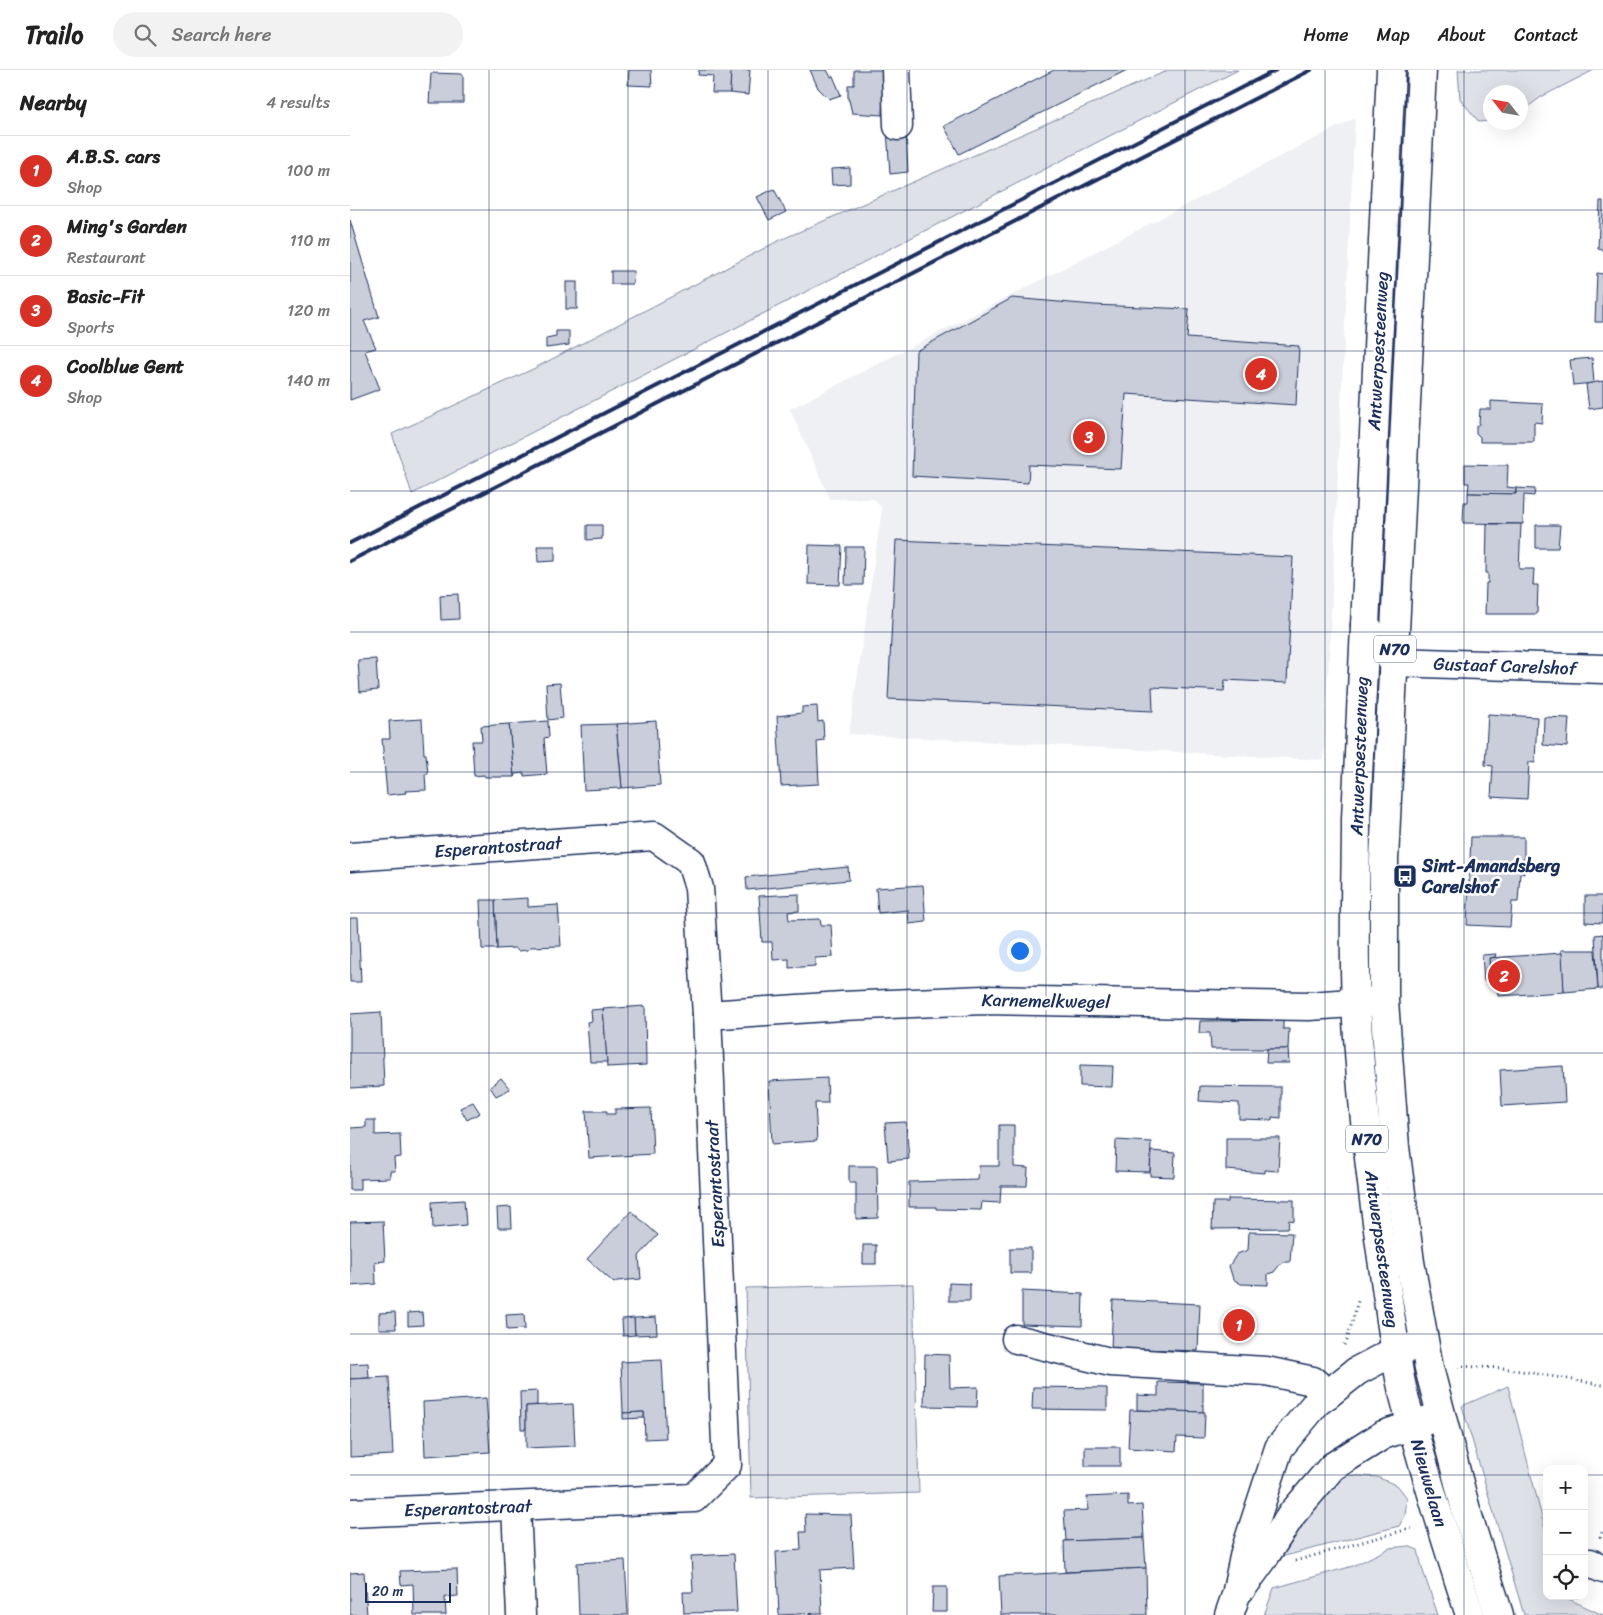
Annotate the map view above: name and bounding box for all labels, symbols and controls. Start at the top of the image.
search box [113,12,463,57]
text: Trailo [25,14,83,56]
text: Search here [171,18,272,51]
text: Home [1304,19,1349,51]
text: Map [1377,19,1410,51]
text: About [1438,19,1486,51]
text: Contact [1514,19,1578,51]
icon: search [131,21,159,49]
text: Nearby [20,84,86,122]
north arrow [1483,85,1528,130]
text: 4 results [266,88,330,117]
text: A.B.S. cars [67,140,160,173]
text: 1 [33,156,39,185]
text: 100 m [286,156,330,185]
text: Shop [67,173,102,202]
text: Ming's Garden [67,210,187,243]
text: 2 [31,226,41,255]
text: 110 m [290,226,330,255]
text: Restaurant [67,243,146,272]
street label: Antwerpsesteenweg [1358,271,1398,432]
text: Basic-Fit [67,280,144,313]
text: 3 [32,296,40,325]
text: 120 m [287,296,330,325]
text: Sports [67,313,114,342]
text: Coolblue Gent [67,350,184,383]
pin: 4 [1245,355,1277,393]
text: 4 [31,366,41,395]
text: 140 m [287,366,330,395]
text: Shop [67,383,102,412]
pin: 3 [1073,418,1105,456]
road number: N70 [1374,636,1416,662]
street label: Gustaaf Carelshof [1433,648,1579,685]
street label: Antwerpsesteenweg [1340,676,1378,837]
street label: Esperantostraat [433,827,564,867]
place label: Sint-Amandsberg Carelshof [1421,850,1560,903]
bus stop icon: Sint-Amandsberg Carelshof [1392,863,1418,889]
your location [1007,938,1033,964]
pin: 2 [1488,957,1520,995]
street label: Karnemelkwegel [981,984,1111,1018]
street label: Esperantostraat [696,1119,734,1249]
road number: N70 [1346,1126,1388,1152]
street label: Antwerpsesteenweg [1355,1167,1409,1330]
pin: 1 [1223,1306,1255,1344]
street label: Nieuwelaan [1401,1435,1457,1531]
map controls [1543,1465,1588,1600]
button: + [1543,1465,1588,1510]
street label: Esperantostraat [404,1490,533,1526]
button: − [1543,1510,1588,1555]
button: locate [1543,1555,1588,1600]
text: 20 m [372,1579,403,1604]
scale bar [365,1580,451,1603]

